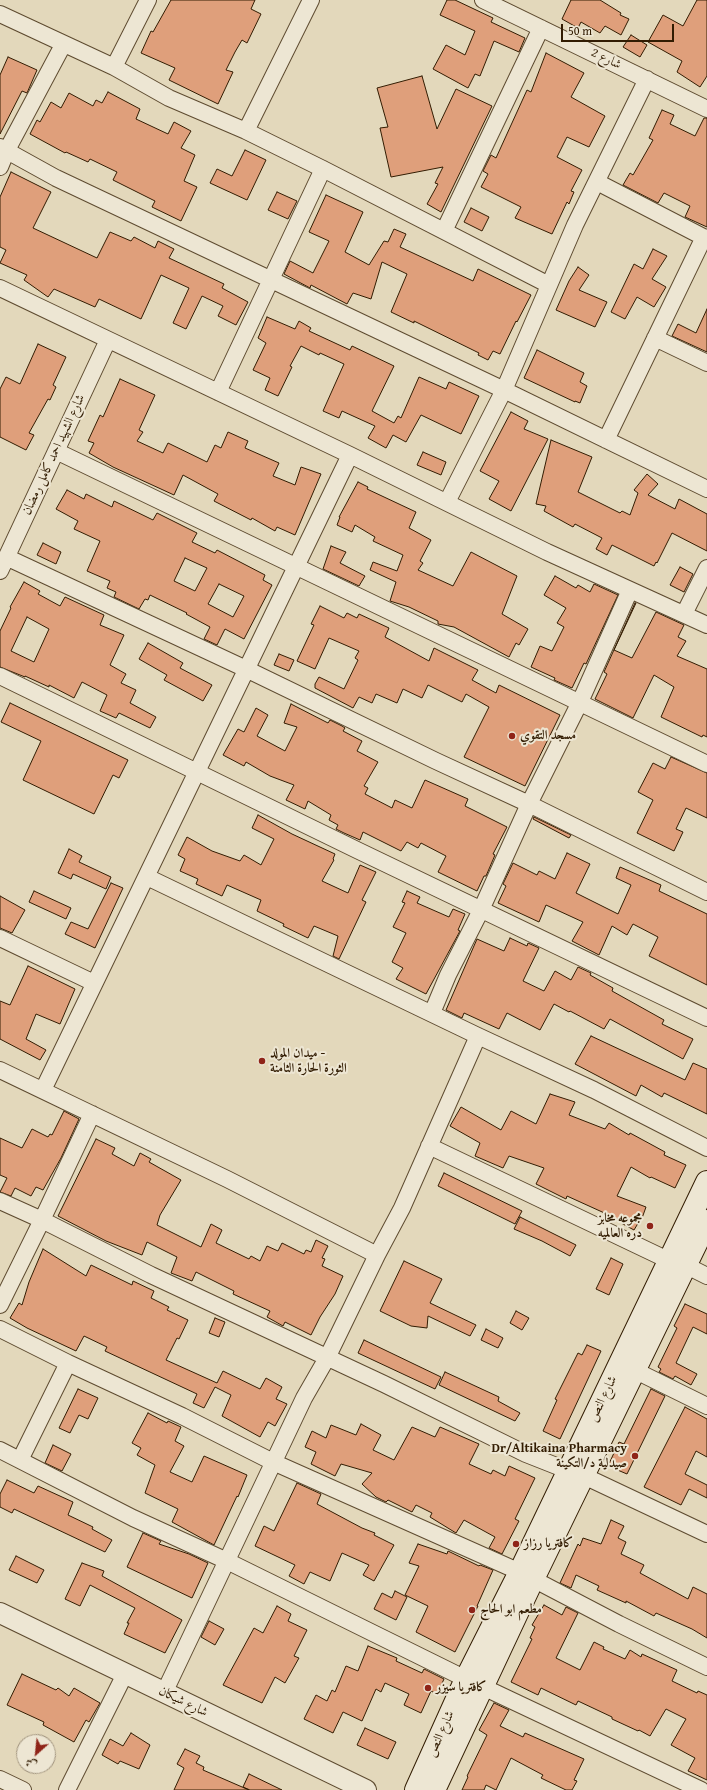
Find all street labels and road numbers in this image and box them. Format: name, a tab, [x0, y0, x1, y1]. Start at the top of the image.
street label: شارع 2	[588, 45, 624, 73]
street label: شارع الشهيد احمد كامل رمضان	[19, 392, 89, 518]
street label: شارع النص	[585, 1374, 621, 1424]
street label: شارع شيكان	[156, 1683, 210, 1721]
street label: شارع النص	[424, 1708, 458, 1760]

